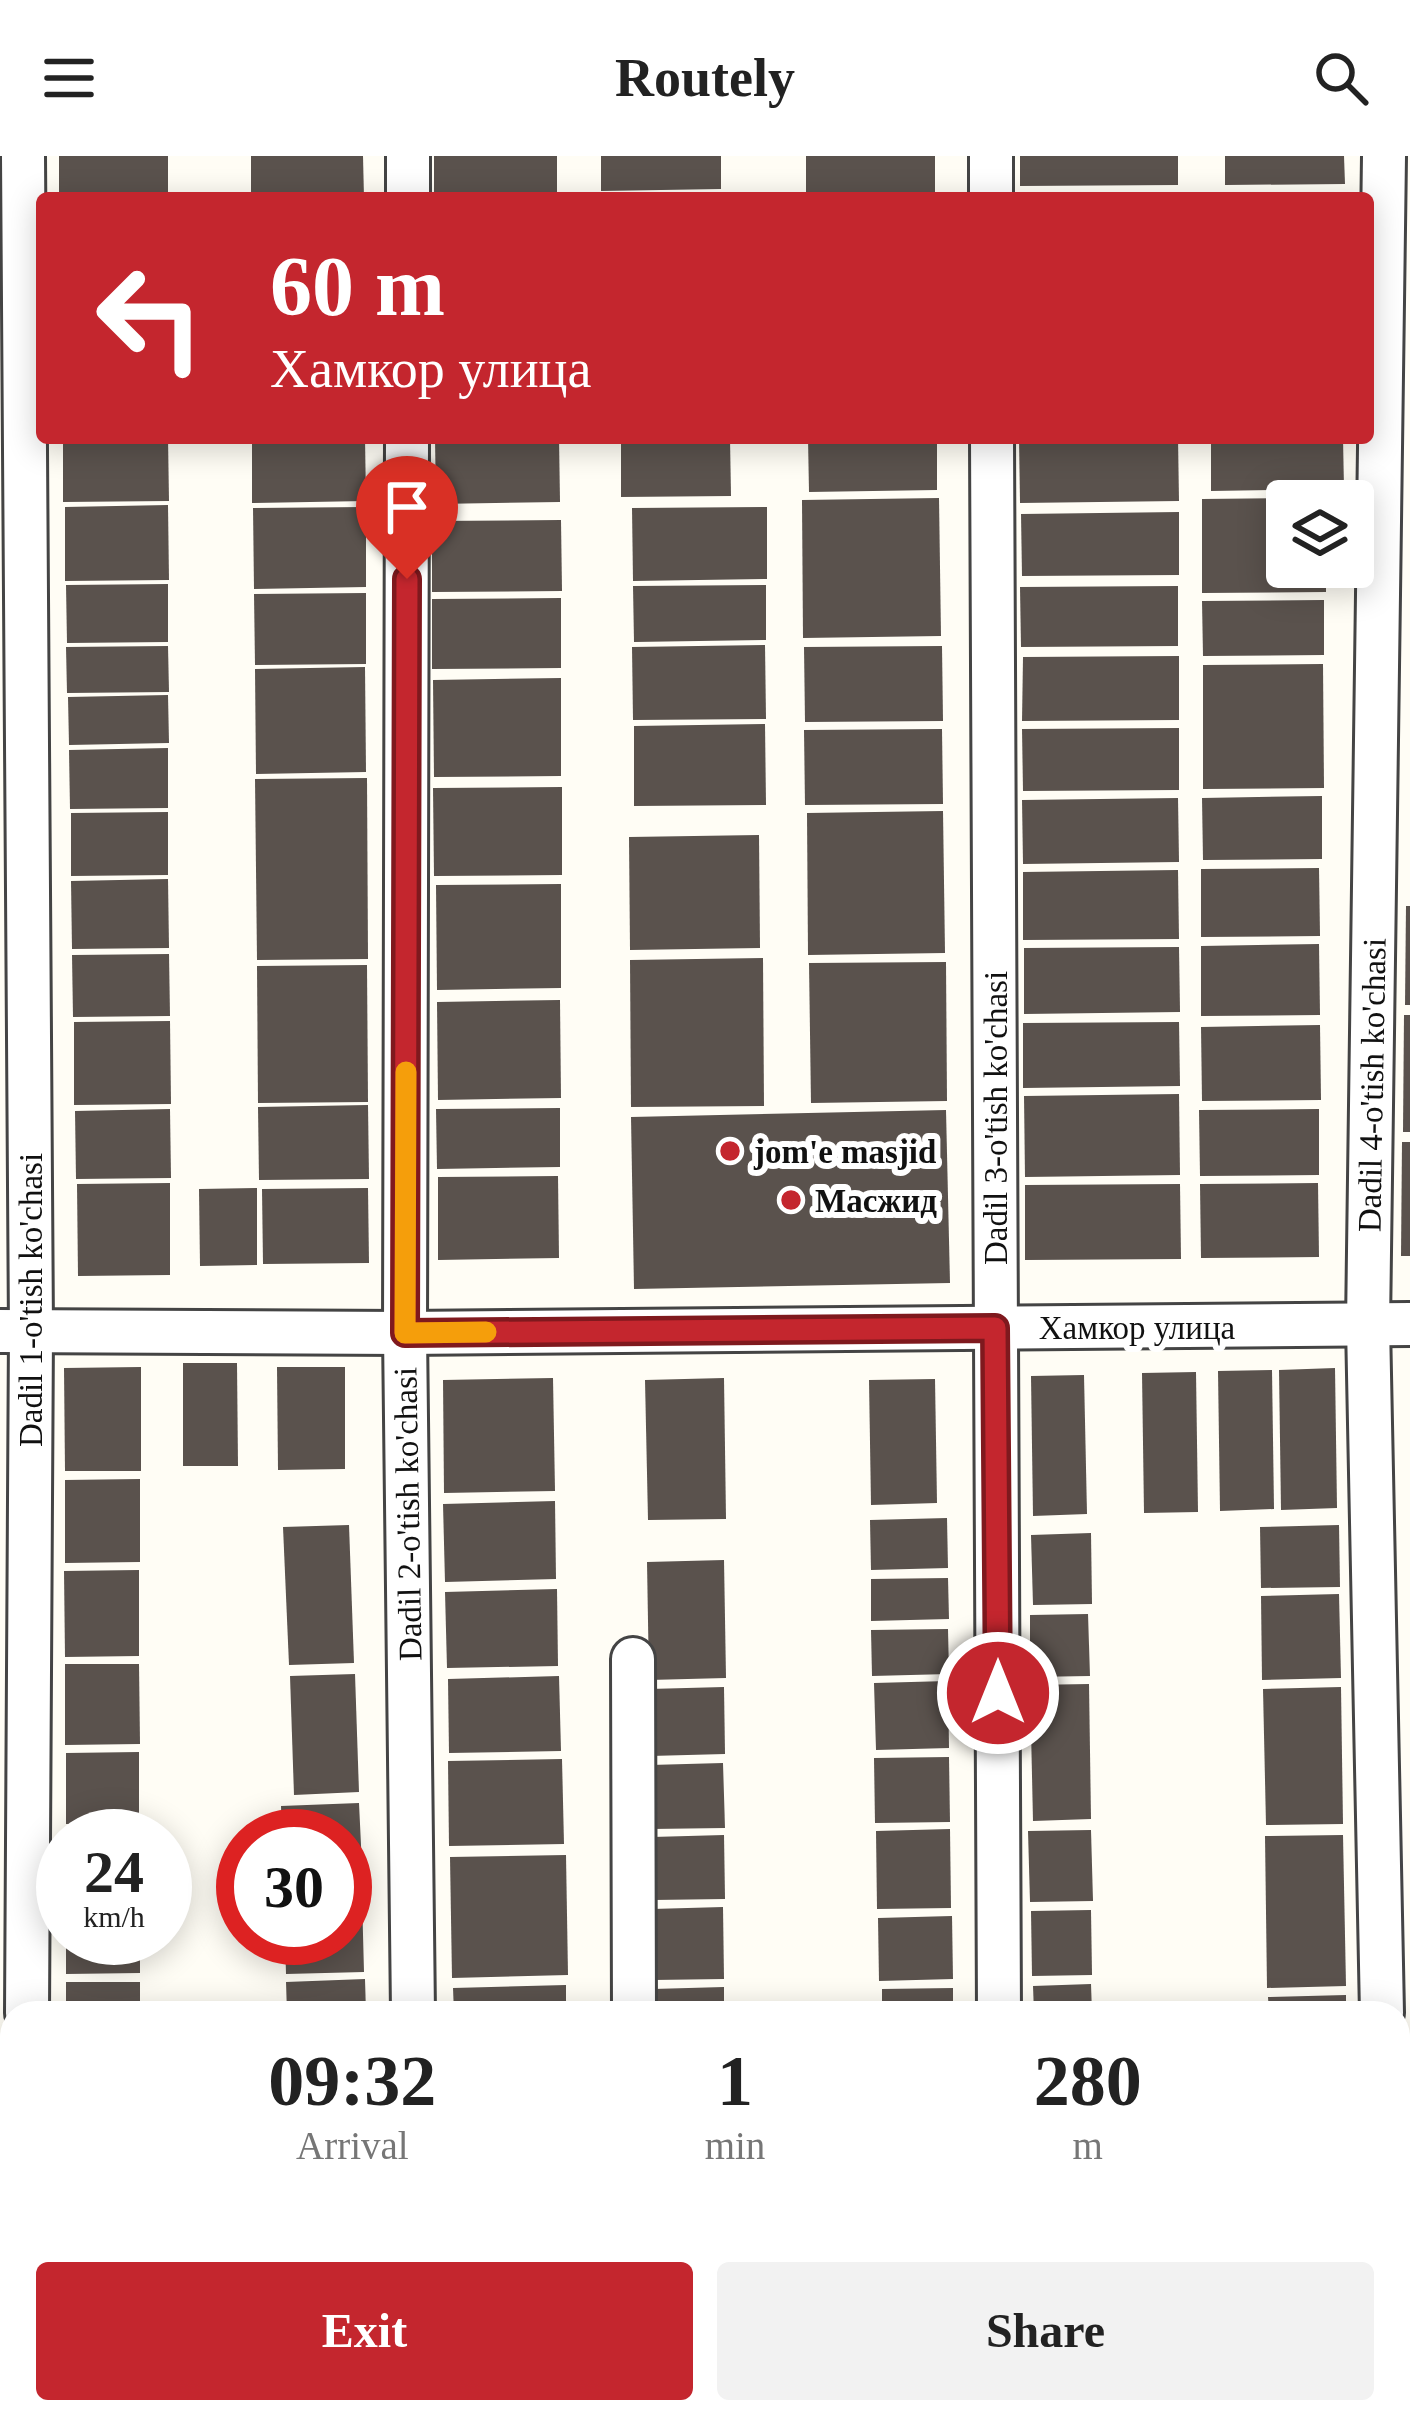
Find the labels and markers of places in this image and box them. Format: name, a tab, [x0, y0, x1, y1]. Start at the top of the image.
pin	[356, 456, 458, 579]
place label: jom'e masjid	[753, 1134, 936, 1170]
marker: jom'e masjid	[717, 1138, 743, 1164]
place label: Масжид	[815, 1183, 937, 1219]
marker: Масжид	[778, 1187, 804, 1213]

